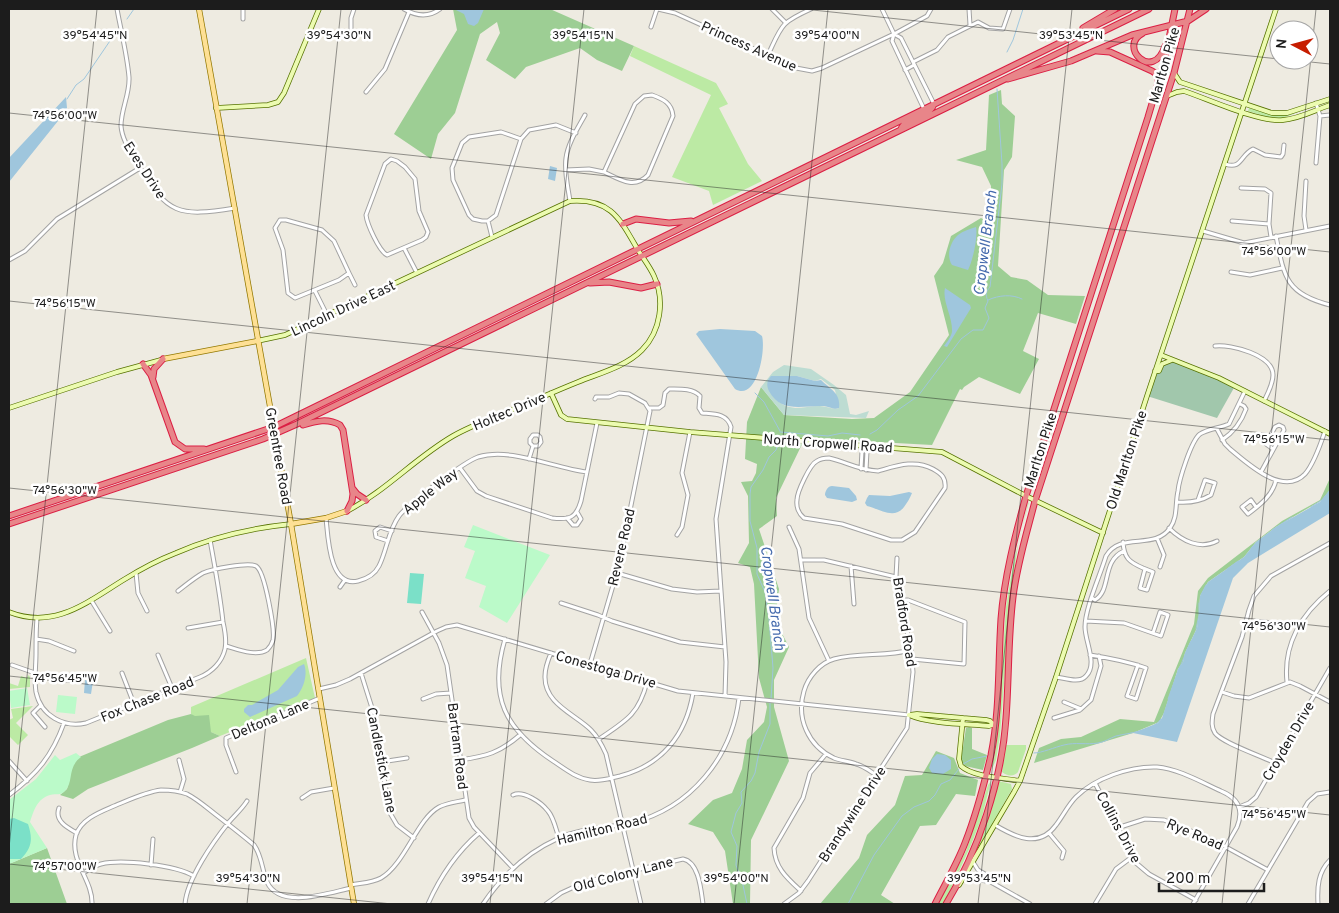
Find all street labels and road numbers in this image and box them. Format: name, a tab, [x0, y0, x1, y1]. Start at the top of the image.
street label: Princess Avenue	[698, 19, 799, 76]
street label: Marlton Pike	[1146, 25, 1184, 105]
street label: Eves Drive	[119, 139, 169, 203]
street label: Lincoln Drive East	[289, 278, 398, 341]
street label: Holtec Drive	[471, 389, 549, 435]
street label: Greentree Road	[261, 406, 294, 506]
street label: Old Marlton Pike	[1103, 409, 1151, 512]
street label: Marlton Pike	[1021, 411, 1062, 490]
street label: North Cropwell Road	[763, 431, 893, 457]
street label: Apple Way	[400, 465, 462, 519]
street label: Revere Road	[605, 507, 640, 588]
street label: Bradford Road	[888, 576, 919, 668]
street label: Conestoga Drive	[553, 648, 658, 693]
street label: Fox Chase Road	[99, 674, 197, 727]
street label: Deltona Lane	[229, 696, 312, 744]
street label: Croyden Drive	[1260, 699, 1319, 785]
street label: Bartram Road	[443, 702, 470, 791]
street label: Candlestick Lane	[362, 706, 399, 815]
street label: Brandywine Drive	[816, 764, 891, 866]
street label: Collins Drive	[1092, 789, 1144, 866]
street label: Hamilton Road	[555, 811, 649, 850]
street label: Rye Road	[1164, 816, 1225, 855]
street label: Old Colony Lane	[571, 854, 675, 897]

